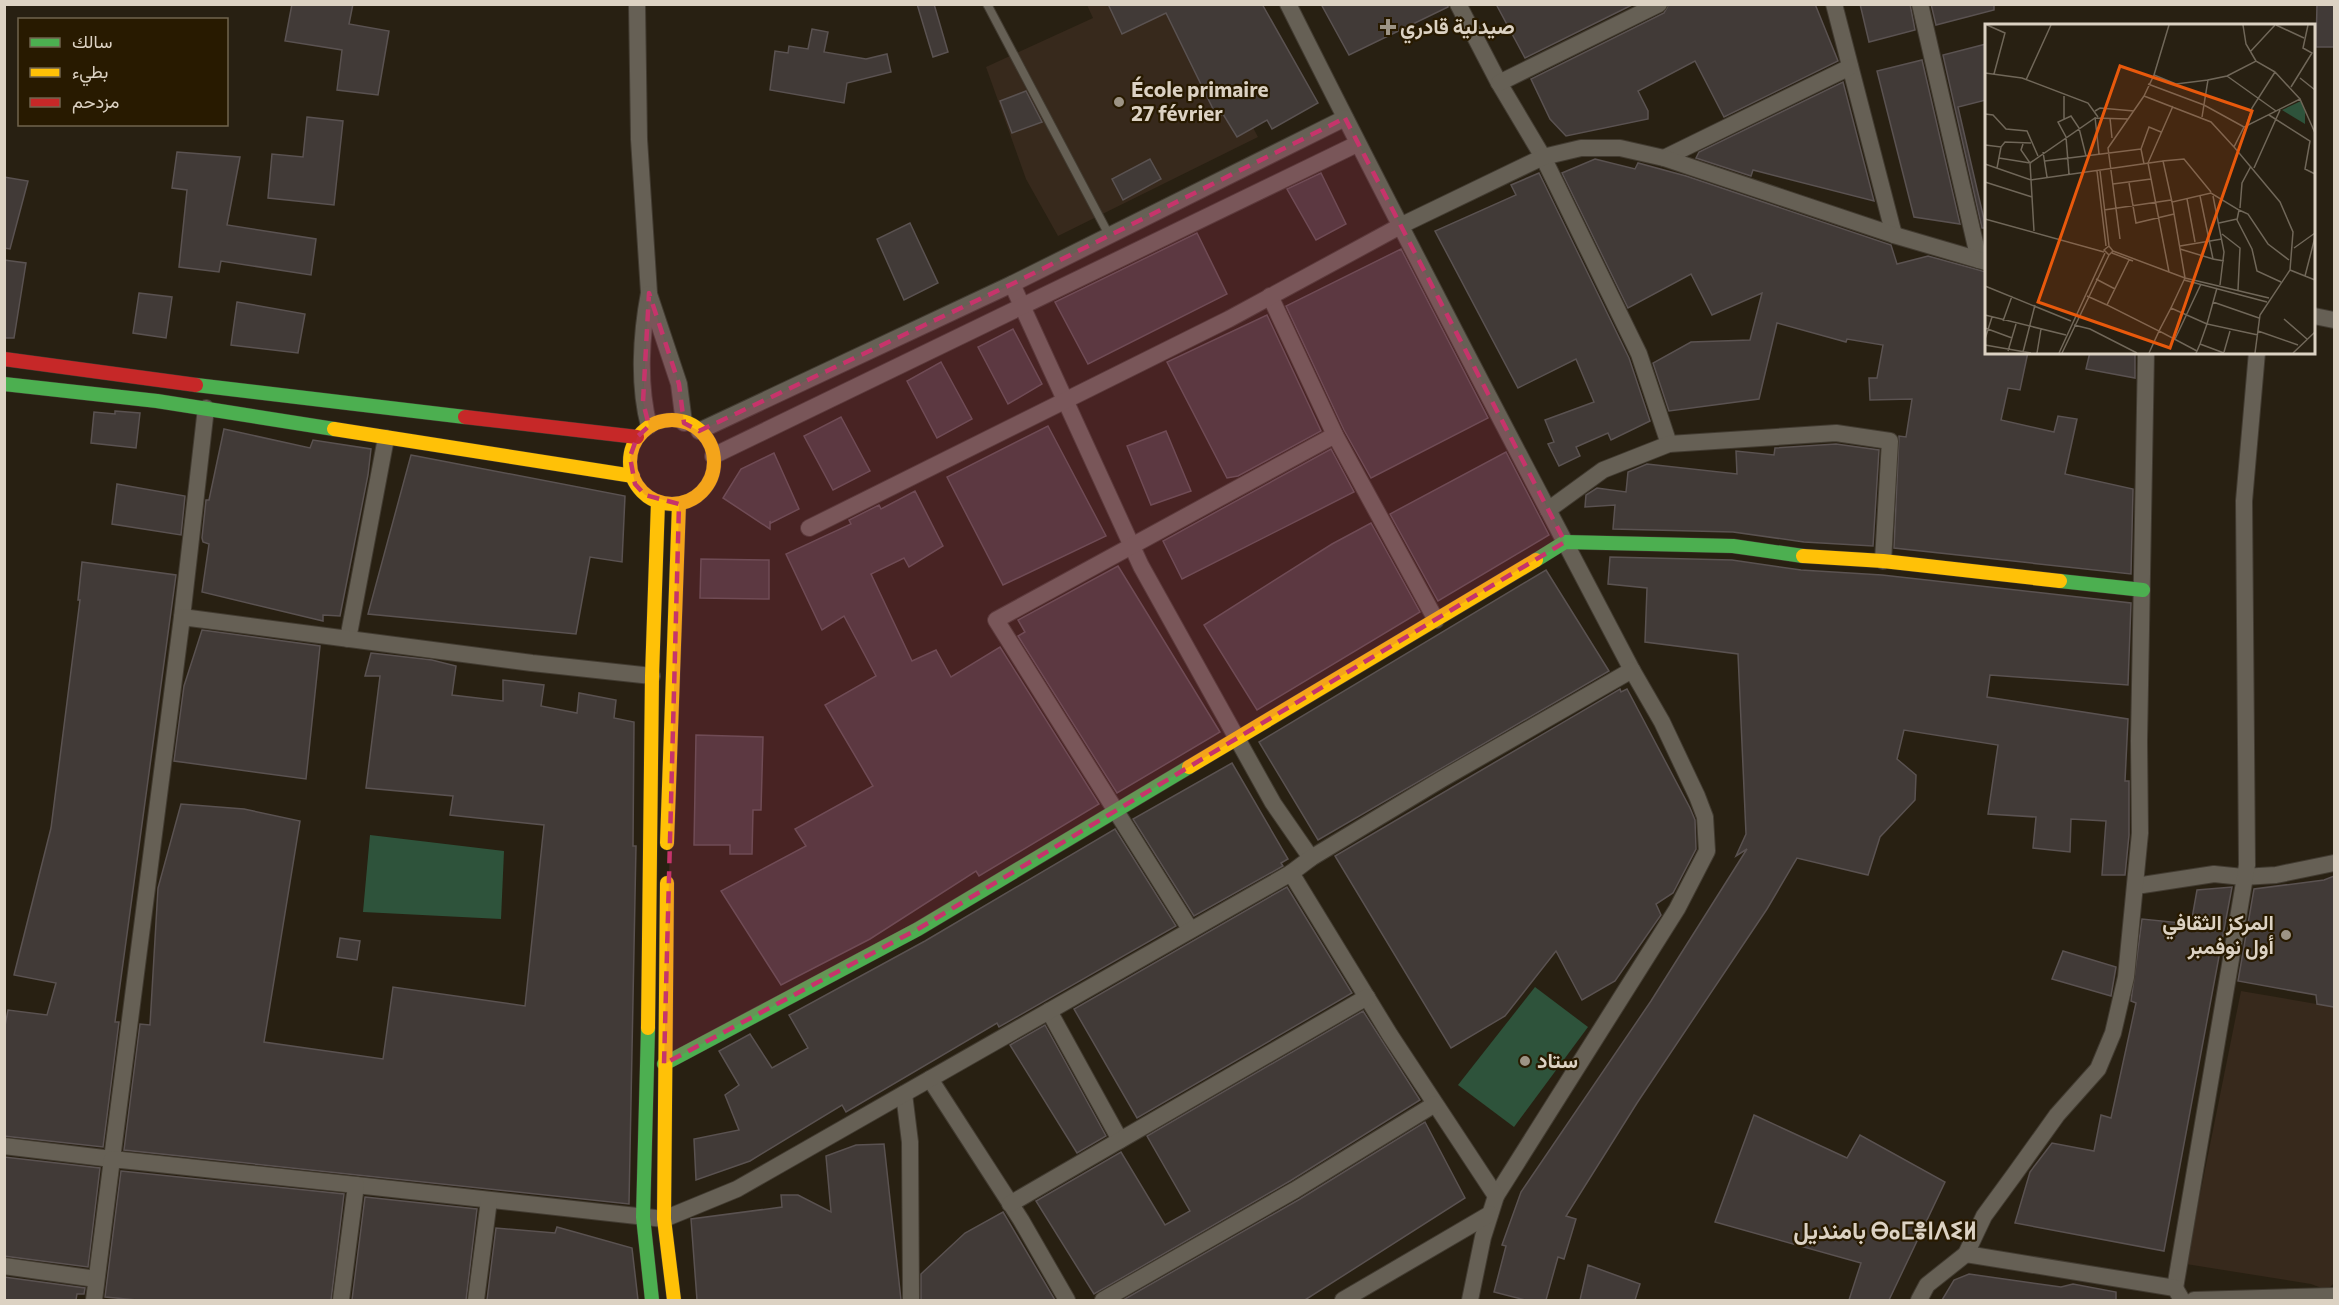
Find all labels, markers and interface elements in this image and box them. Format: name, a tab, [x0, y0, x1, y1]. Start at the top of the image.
place label: صيدلية قادري	[1400, 13, 1515, 44]
legend	[18, 18, 228, 126]
marker: صيدلية قادري	[1381, 20, 1395, 34]
inset map	[1985, 24, 2315, 354]
text: سالك	[72, 30, 112, 52]
text: بطيء	[72, 60, 108, 87]
place label: École primaire 27 février	[1131, 76, 1269, 125]
text: مزدحم	[72, 90, 119, 114]
marker: École primaire 27 février	[1112, 95, 1126, 109]
place label: المركز الثقافي أول نوفمبر	[2162, 909, 2274, 960]
marker: المركز الثقافي أول نوفمبر	[2279, 928, 2293, 942]
place label: ستاد	[1537, 1047, 1578, 1072]
marker: ستاد	[1518, 1054, 1532, 1068]
district label: بامنديل ⴱⴰⵎⴻⵏⴷⵉⵍ	[1793, 1215, 1977, 1245]

